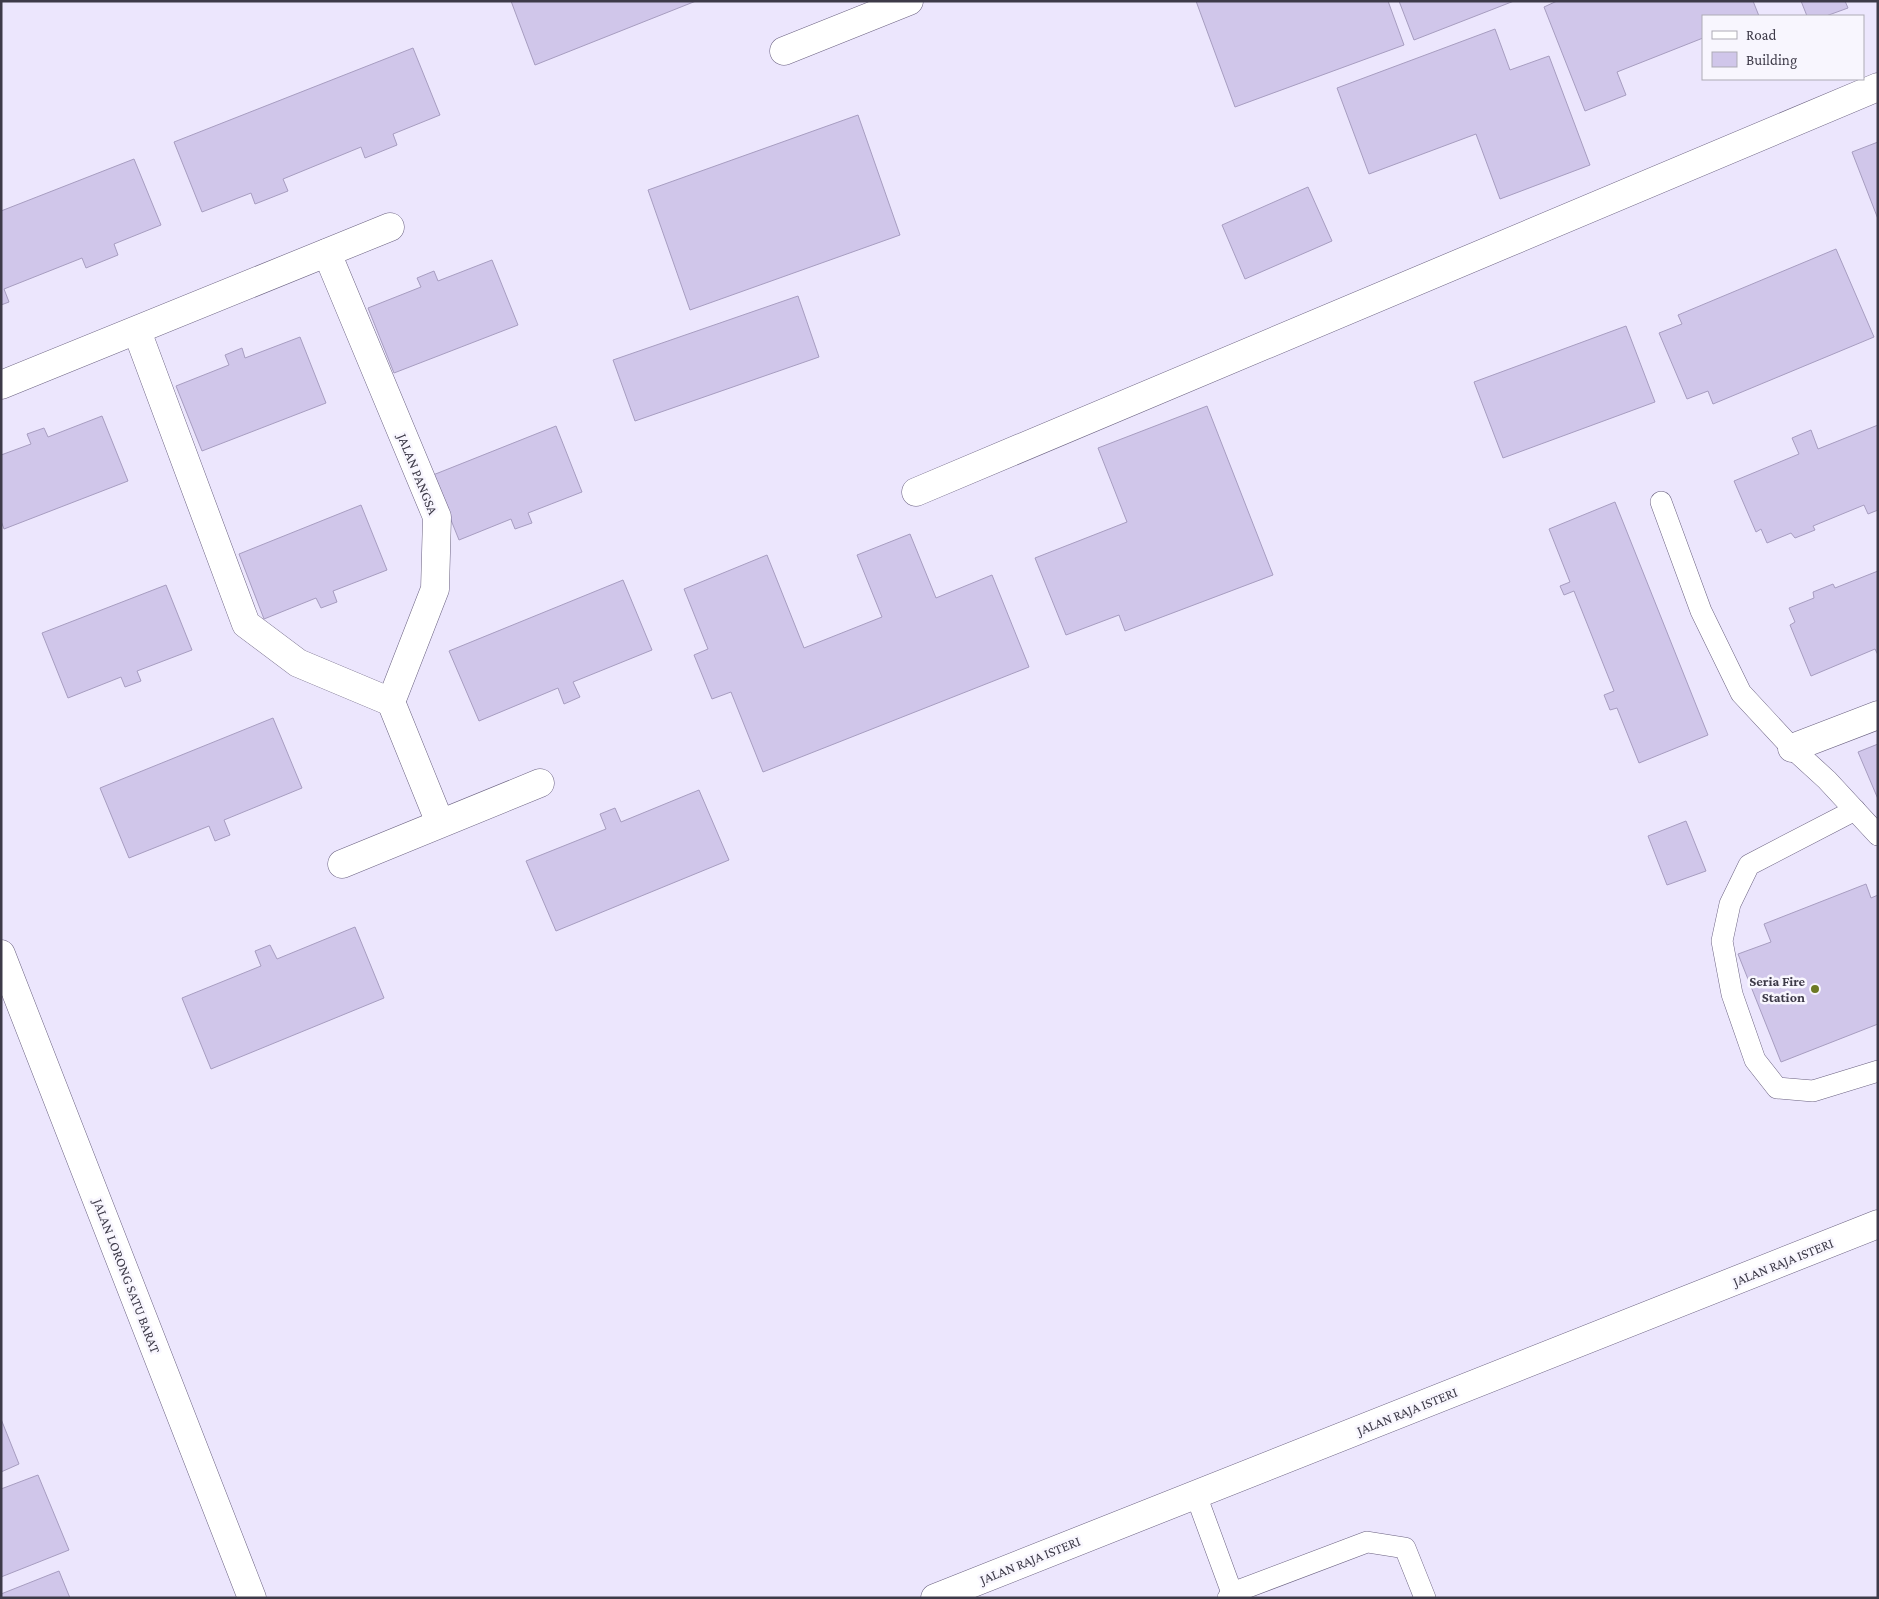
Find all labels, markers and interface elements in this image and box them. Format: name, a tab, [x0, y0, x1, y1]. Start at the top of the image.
legend	[1702, 15, 1864, 80]
text: Road	[1746, 27, 1777, 43]
text: Building	[1746, 52, 1797, 69]
street label: JALAN PANGSA	[394, 429, 442, 517]
place label: Seria Fire Station	[1749, 973, 1805, 1005]
marker: Seria Fire Station	[1809, 983, 1821, 995]
street label: JALAN LORONG SATU BARAT	[89, 1195, 164, 1356]
street label: JALAN RAJA ISTERI	[1729, 1235, 1836, 1290]
street label: JALAN RAJA ISTERI	[1353, 1384, 1460, 1439]
street label: JALAN RAJA ISTERI	[976, 1533, 1083, 1588]

